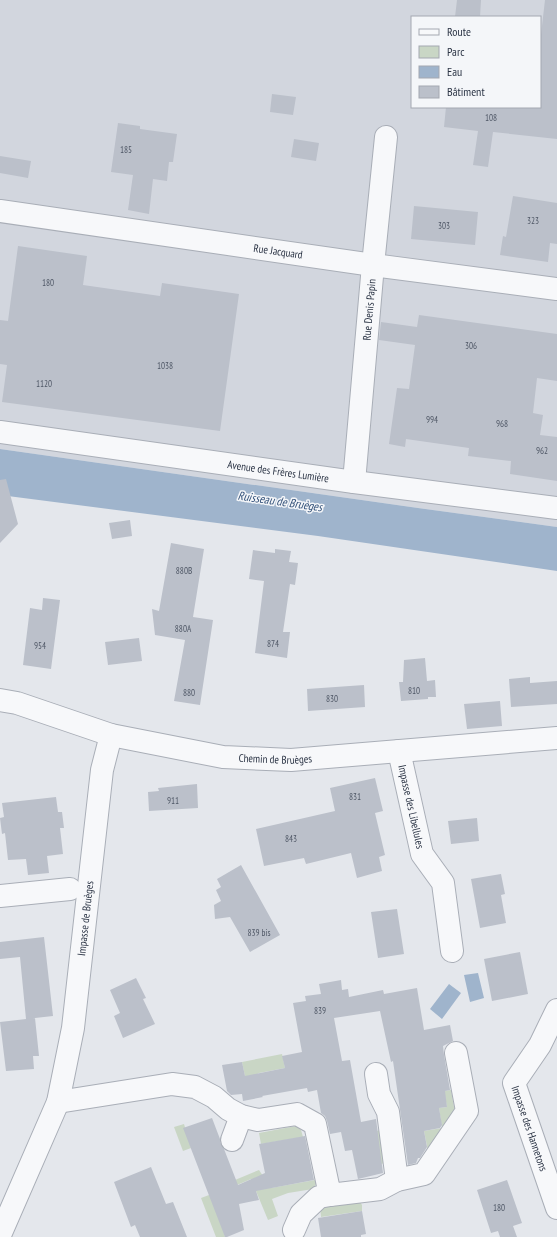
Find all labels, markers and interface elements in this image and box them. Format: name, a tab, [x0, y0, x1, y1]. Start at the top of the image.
legend	[411, 16, 541, 108]
text: Route	[447, 24, 471, 39]
text: Parc	[447, 44, 465, 59]
text: Eau	[447, 64, 462, 79]
text: Bâtiment	[447, 84, 485, 99]
house number: 108	[485, 112, 497, 123]
house number: 185	[120, 144, 132, 155]
house number: 323	[527, 215, 539, 226]
house number: 303	[438, 220, 450, 231]
street label: Rue Jacquard	[253, 241, 304, 262]
house number: 180	[42, 277, 54, 288]
street label: Rue Denis Papin	[359, 278, 379, 341]
house number: 306	[465, 340, 477, 351]
house number: 1038	[157, 360, 173, 371]
house number: 1120	[36, 378, 52, 389]
house number: 994	[426, 414, 438, 425]
house number: 968	[496, 418, 508, 429]
house number: 962	[536, 445, 548, 456]
street label: Avenue des Frères Lumière	[227, 457, 330, 485]
water label: Ruisseau de Bruèges	[237, 488, 325, 515]
house number: 880B	[176, 565, 192, 576]
house number: 880A	[175, 623, 192, 634]
house number: 874	[267, 638, 279, 649]
house number: 954	[34, 640, 46, 651]
house number: 810	[408, 685, 420, 696]
house number: 880	[183, 687, 195, 698]
house number: 830	[326, 693, 338, 704]
street label: Chemin de Bruèges	[238, 751, 313, 767]
street label: Impasse des Libellules	[395, 763, 428, 850]
house number: 831	[349, 791, 361, 802]
house number: 911	[167, 795, 179, 806]
house number: 843	[285, 833, 297, 844]
street label: Impasse de Bruèges	[74, 880, 97, 957]
house number: 839 bis	[248, 927, 270, 938]
house number: 839	[314, 1005, 326, 1016]
street label: Impasse des Hannetons	[508, 1084, 551, 1173]
house number: 180	[493, 1202, 505, 1213]

